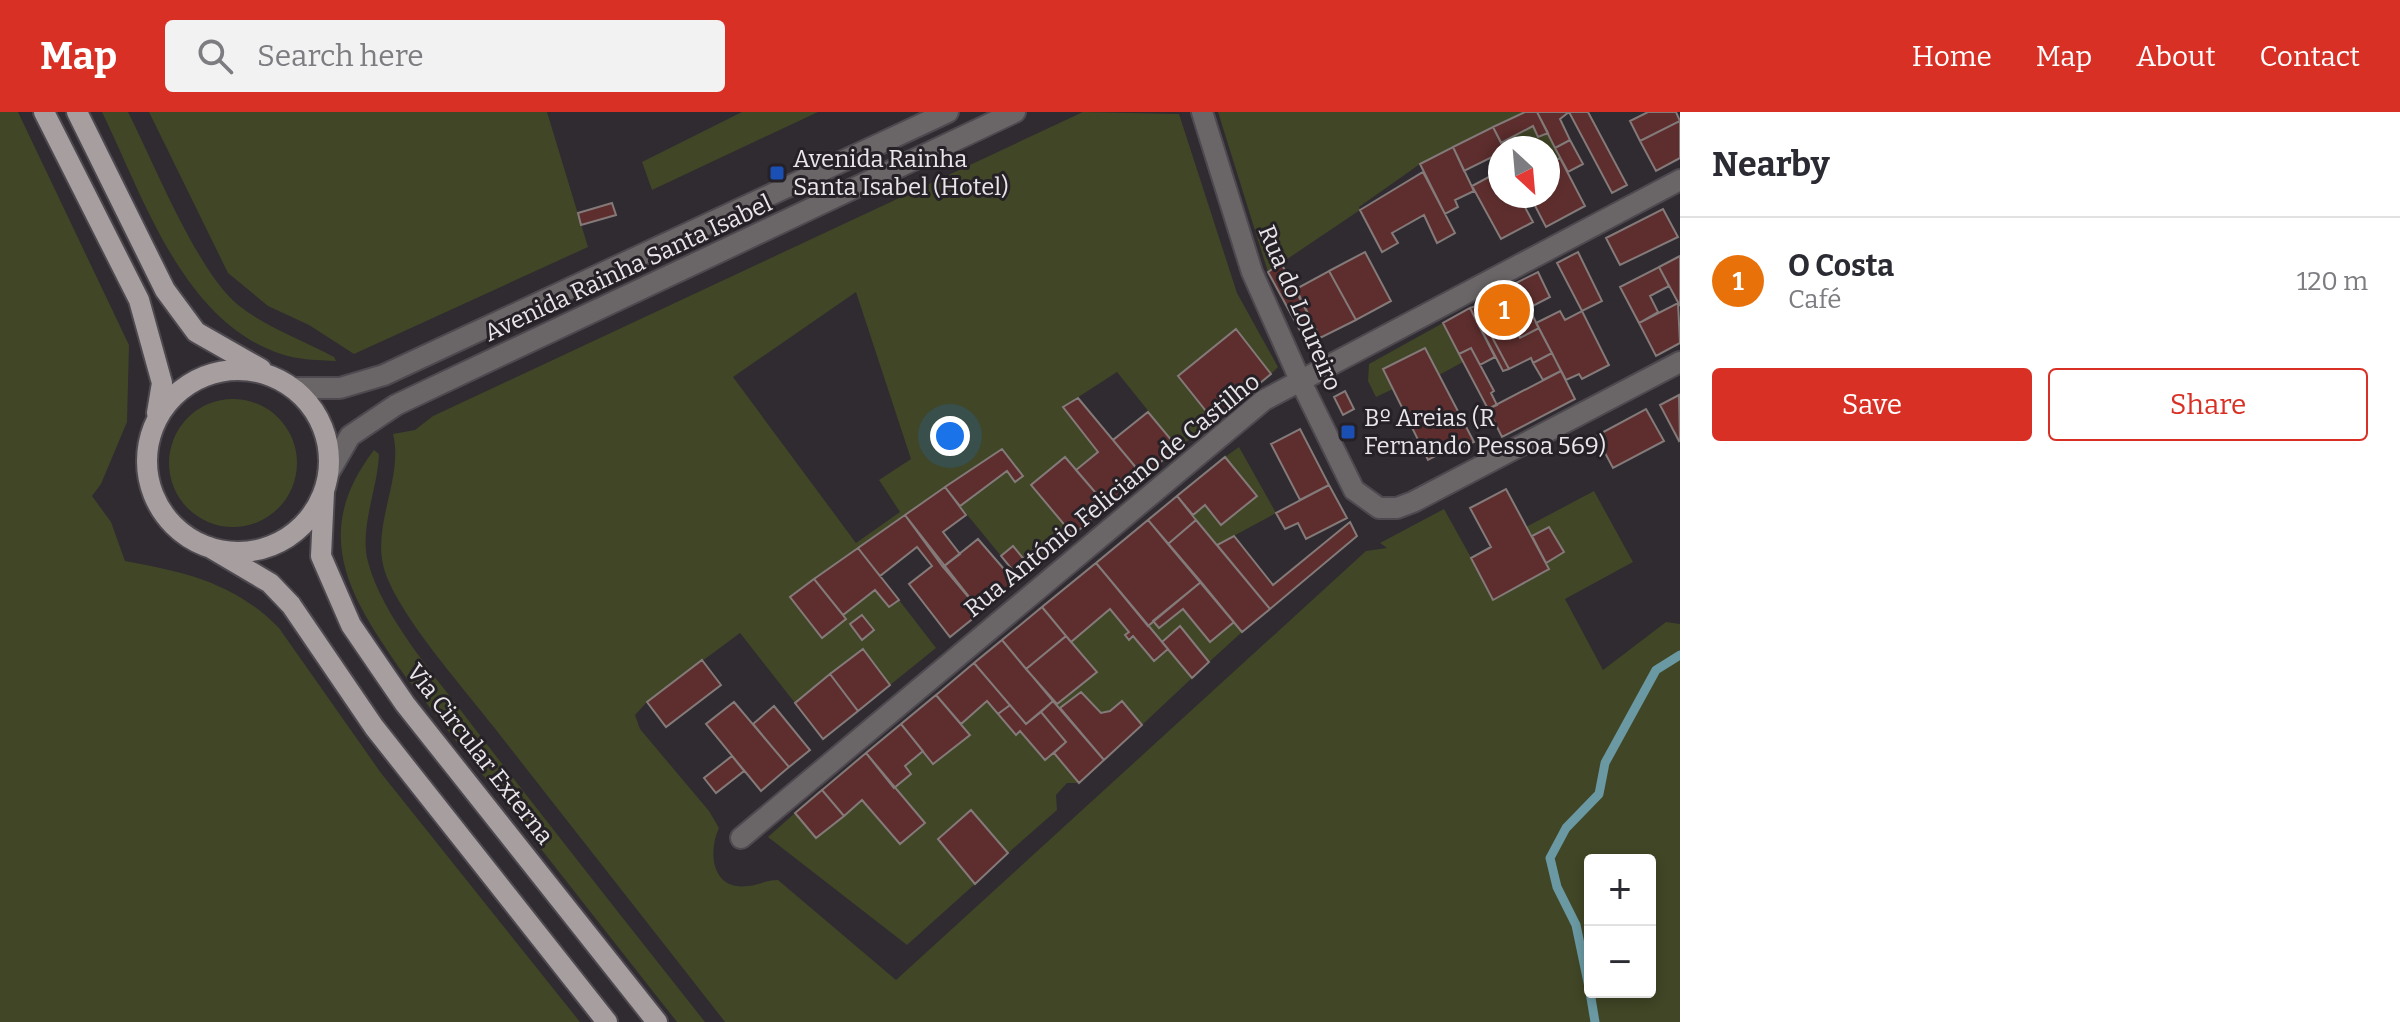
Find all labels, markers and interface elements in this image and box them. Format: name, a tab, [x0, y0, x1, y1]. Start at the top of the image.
search box	[165, 20, 725, 92]
text: Map	[40, 33, 117, 79]
icon: search	[193, 34, 237, 78]
text: Search here	[257, 38, 424, 74]
text: Home	[1912, 40, 1992, 73]
text: Map	[2036, 40, 2092, 73]
text: About	[2136, 40, 2216, 73]
text: Contact	[2260, 40, 2360, 73]
north arrow	[1488, 136, 1560, 208]
text: Nearby	[1712, 144, 1830, 185]
place label: Avenida Rainha Santa Isabel (Hotel)	[793, 145, 1009, 201]
marker: Avenida Rainha Santa Isabel (Hotel)	[768, 164, 786, 182]
street label: Avenida Rainha Santa Isabel	[480, 189, 776, 347]
street label: Rua do Loureiro	[1253, 221, 1347, 395]
text: O Costa	[1788, 248, 1894, 284]
text: 1	[1732, 266, 1744, 297]
text: 120 m	[2297, 266, 2368, 297]
pin: 1	[1478, 280, 1530, 340]
text: Café	[1788, 284, 1842, 315]
street label: Rua António Feliciano de Castilho	[959, 367, 1265, 623]
button: Save	[1712, 368, 2032, 441]
button: Share	[2048, 368, 2368, 441]
place label: Bº Areias (R Fernando Pessoa 569)	[1364, 404, 1606, 460]
your location	[930, 416, 970, 456]
marker: Bº Areias (R Fernando Pessoa 569)	[1339, 423, 1357, 441]
street label: Via Circular Externa	[401, 658, 559, 850]
map controls	[1584, 854, 1656, 998]
button: +	[1584, 854, 1656, 926]
button: −	[1584, 926, 1656, 998]

